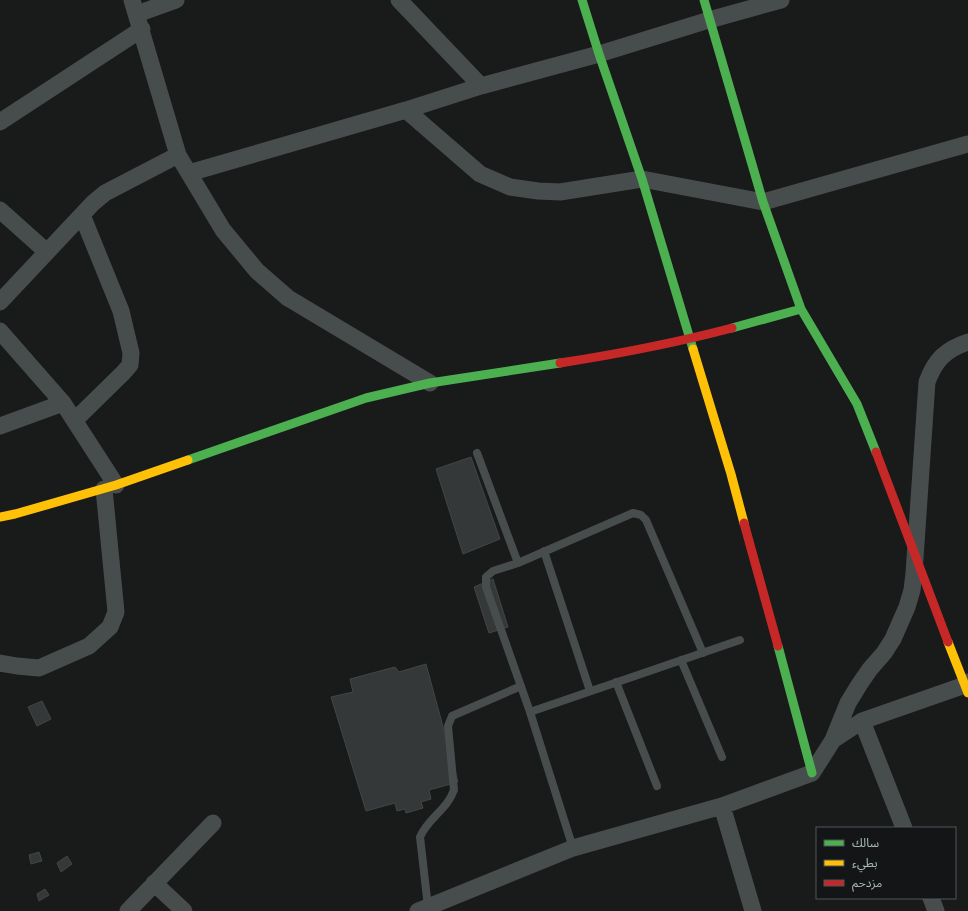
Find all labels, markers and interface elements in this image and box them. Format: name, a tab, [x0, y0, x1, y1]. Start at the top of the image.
legend	[816, 827, 956, 899]
text: سالك	[852, 836, 879, 850]
text: بطيء	[852, 856, 878, 873]
text: مزدحم	[852, 876, 882, 892]

